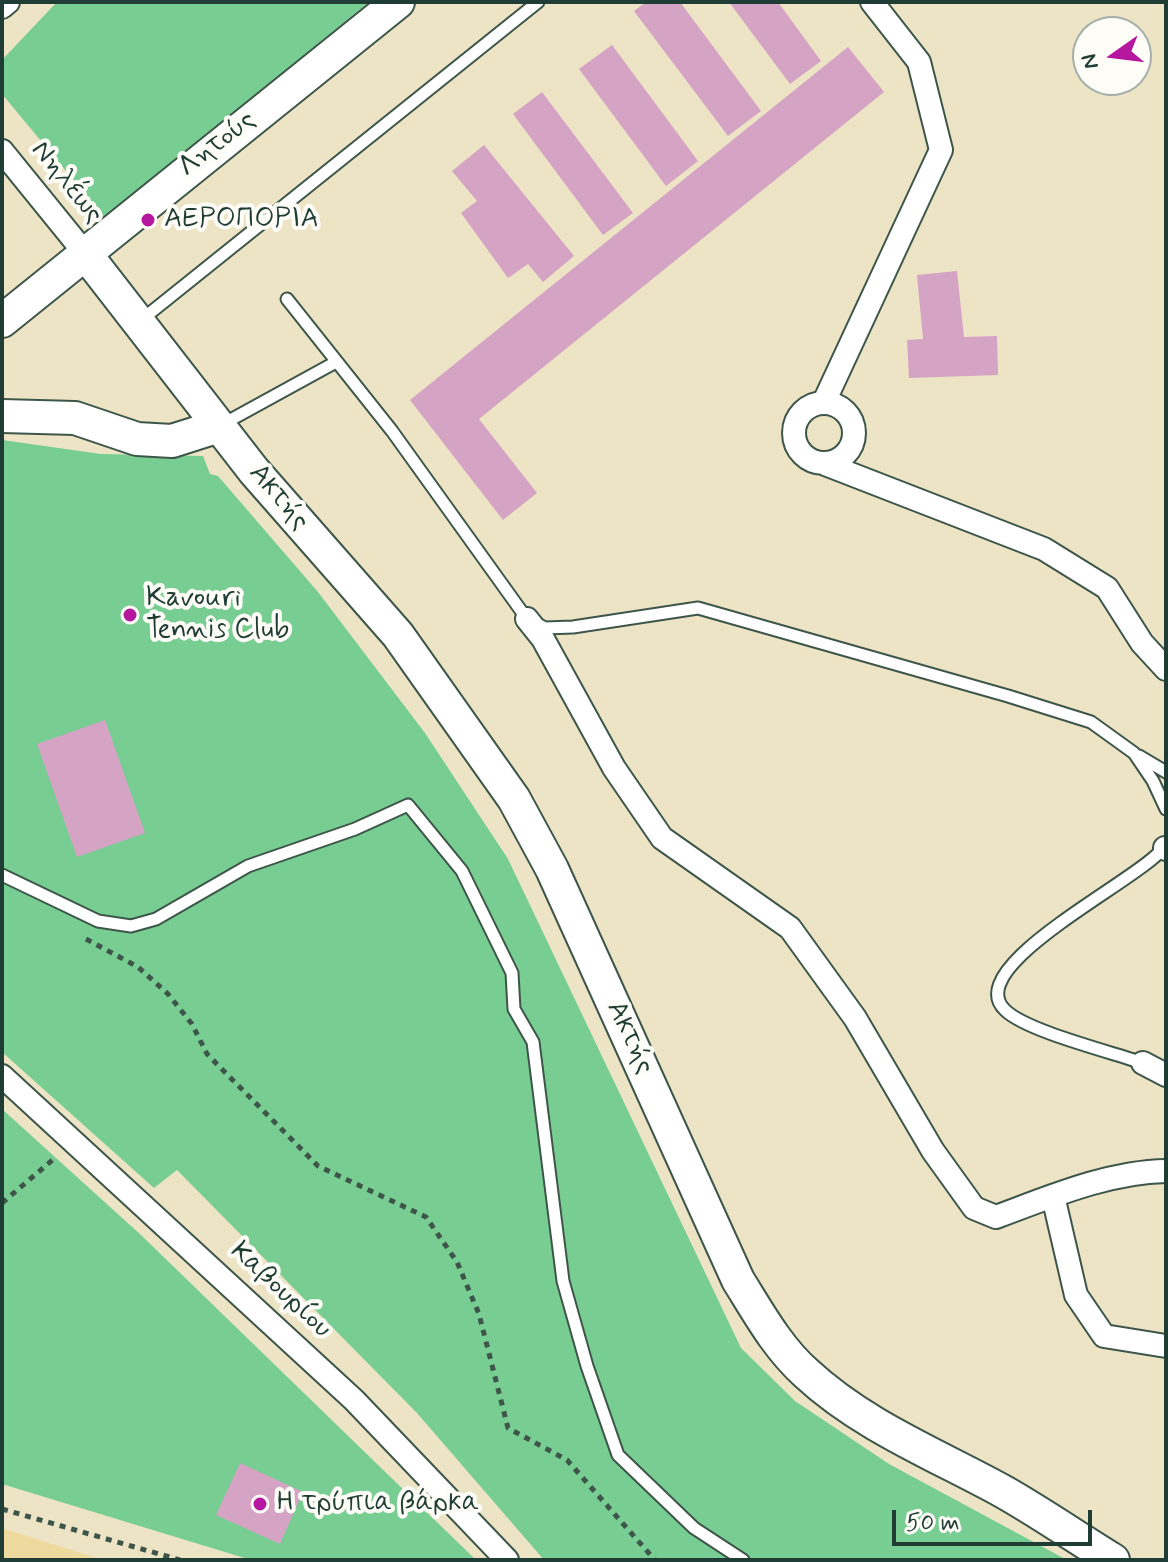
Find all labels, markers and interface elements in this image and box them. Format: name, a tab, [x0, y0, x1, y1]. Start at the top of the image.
north arrow	[1072, 16, 1152, 96]
text: N	[1075, 51, 1106, 72]
street label: Λητούς	[173, 104, 263, 186]
street label: Νηλέως	[23, 135, 109, 231]
place label: ΑΕΡΟΠΟΡΙΑ	[164, 203, 319, 237]
marker: ΑΕΡΟΠΟΡΙΑ	[139, 211, 157, 229]
street label: Ακτής	[240, 458, 316, 538]
place label: Kavouri Tennis Club	[146, 582, 289, 648]
marker: Kavouri Tennis Club	[121, 606, 139, 624]
street label: Ακτής	[598, 996, 660, 1080]
street label: Καβουρίου	[222, 1236, 338, 1346]
place label: Η τρύπια βάρκα	[276, 1487, 479, 1521]
scale bar	[896, 1494, 1096, 1544]
marker: Η τρύπια βάρκα	[251, 1495, 269, 1513]
text: 50 m	[906, 1508, 960, 1539]

